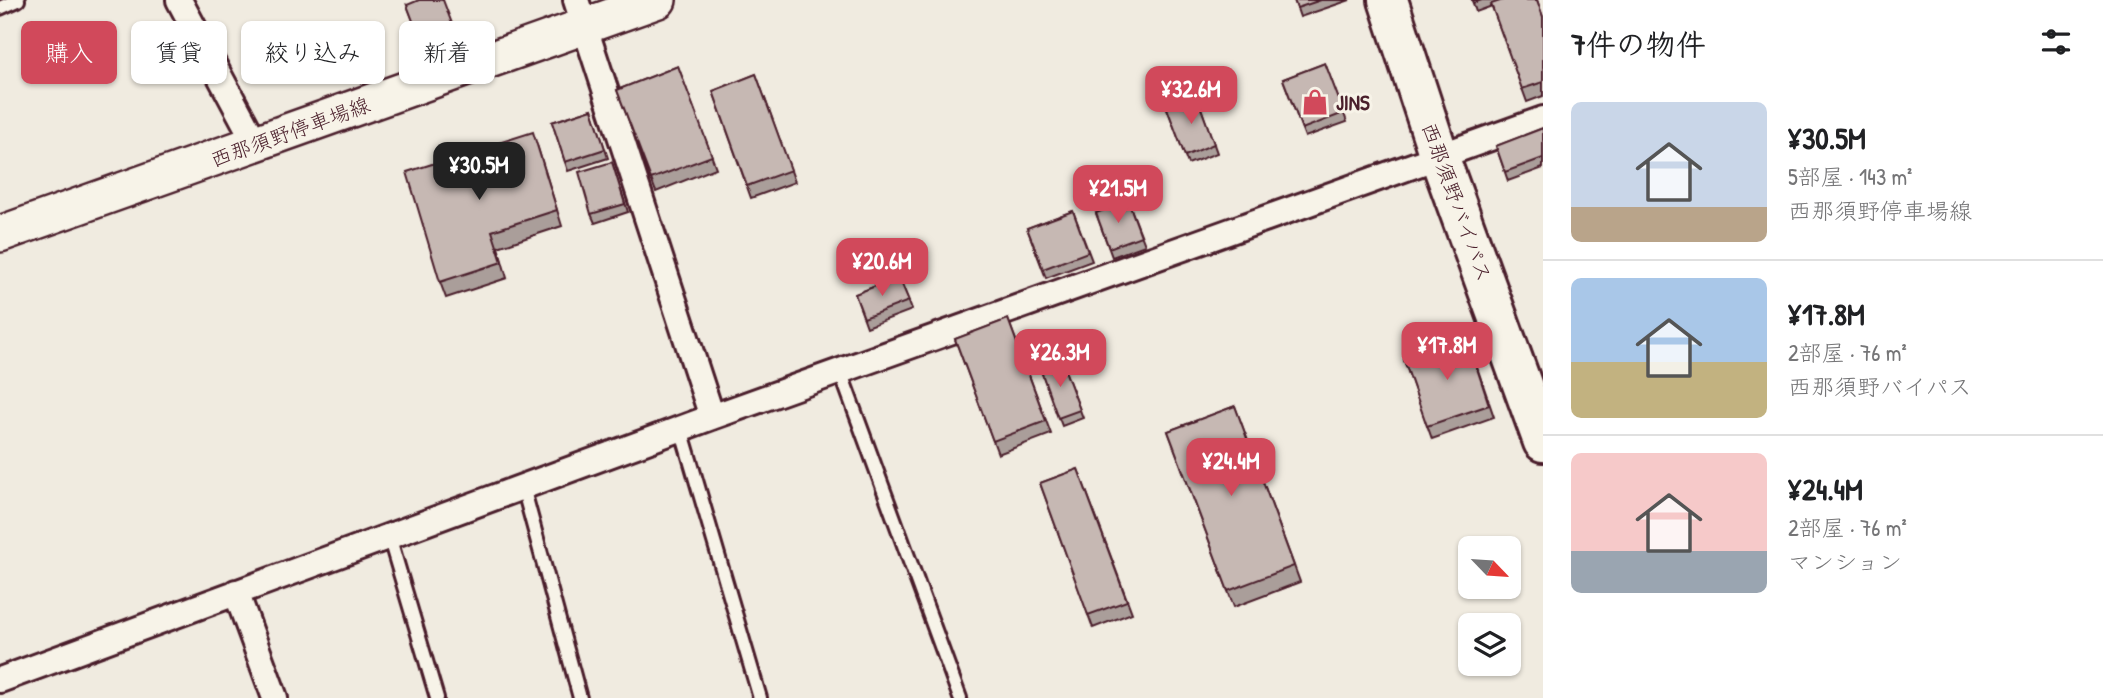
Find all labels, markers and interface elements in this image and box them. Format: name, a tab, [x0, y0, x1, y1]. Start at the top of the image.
chip: 購入	[21, 21, 117, 84]
chip: 賃貸	[131, 21, 227, 84]
chip: 絞り込み	[241, 21, 385, 84]
chip: 新着	[399, 21, 495, 84]
icon: filters	[2037, 23, 2075, 61]
text: 7件の物件	[1571, 24, 1706, 64]
pin: ¥32.6M	[1134, 66, 1248, 126]
text: ¥32.6M	[1161, 73, 1221, 104]
shop icon: JINS	[1300, 87, 1330, 117]
place label: JINS	[1336, 88, 1370, 117]
street label: 西那須野停車場線	[206, 90, 374, 174]
street label: 西那須野バイパス	[1415, 118, 1499, 286]
text: ¥30.5M	[1788, 118, 1866, 158]
icon: home	[1627, 130, 1711, 214]
pin: ¥30.5M	[422, 142, 536, 202]
text: ¥30.5M	[449, 149, 509, 180]
text: 5部屋 · 143 m²	[1788, 161, 1912, 192]
pin: ¥21.5M	[1061, 166, 1175, 225]
text: ¥21.5M	[1089, 172, 1147, 203]
text: 西那須野停車場線	[1788, 195, 1972, 226]
pin: ¥20.6M	[825, 238, 939, 298]
text: ¥20.6M	[852, 245, 912, 276]
text: ¥17.8M	[1788, 294, 1865, 334]
icon: home	[1627, 306, 1711, 390]
pin: ¥17.8M	[1390, 322, 1504, 382]
text: ¥17.8M	[1418, 329, 1476, 360]
pin: ¥26.3M	[1003, 330, 1117, 389]
text: ¥26.3M	[1030, 336, 1090, 367]
text: 2部屋 · 76 m²	[1788, 337, 1907, 368]
text: 西那須野バイパス	[1788, 371, 1972, 402]
pin: ¥24.4M	[1174, 438, 1288, 498]
text: ¥24.4M	[1202, 445, 1260, 476]
text: ¥24.4M	[1788, 469, 1863, 509]
icon: home	[1627, 481, 1711, 565]
text: 2部屋 · 76 m²	[1788, 512, 1907, 543]
north arrow	[1458, 536, 1521, 598]
map controls	[1458, 536, 1521, 676]
text: マンション	[1788, 546, 1902, 577]
button: layers	[1458, 613, 1521, 676]

